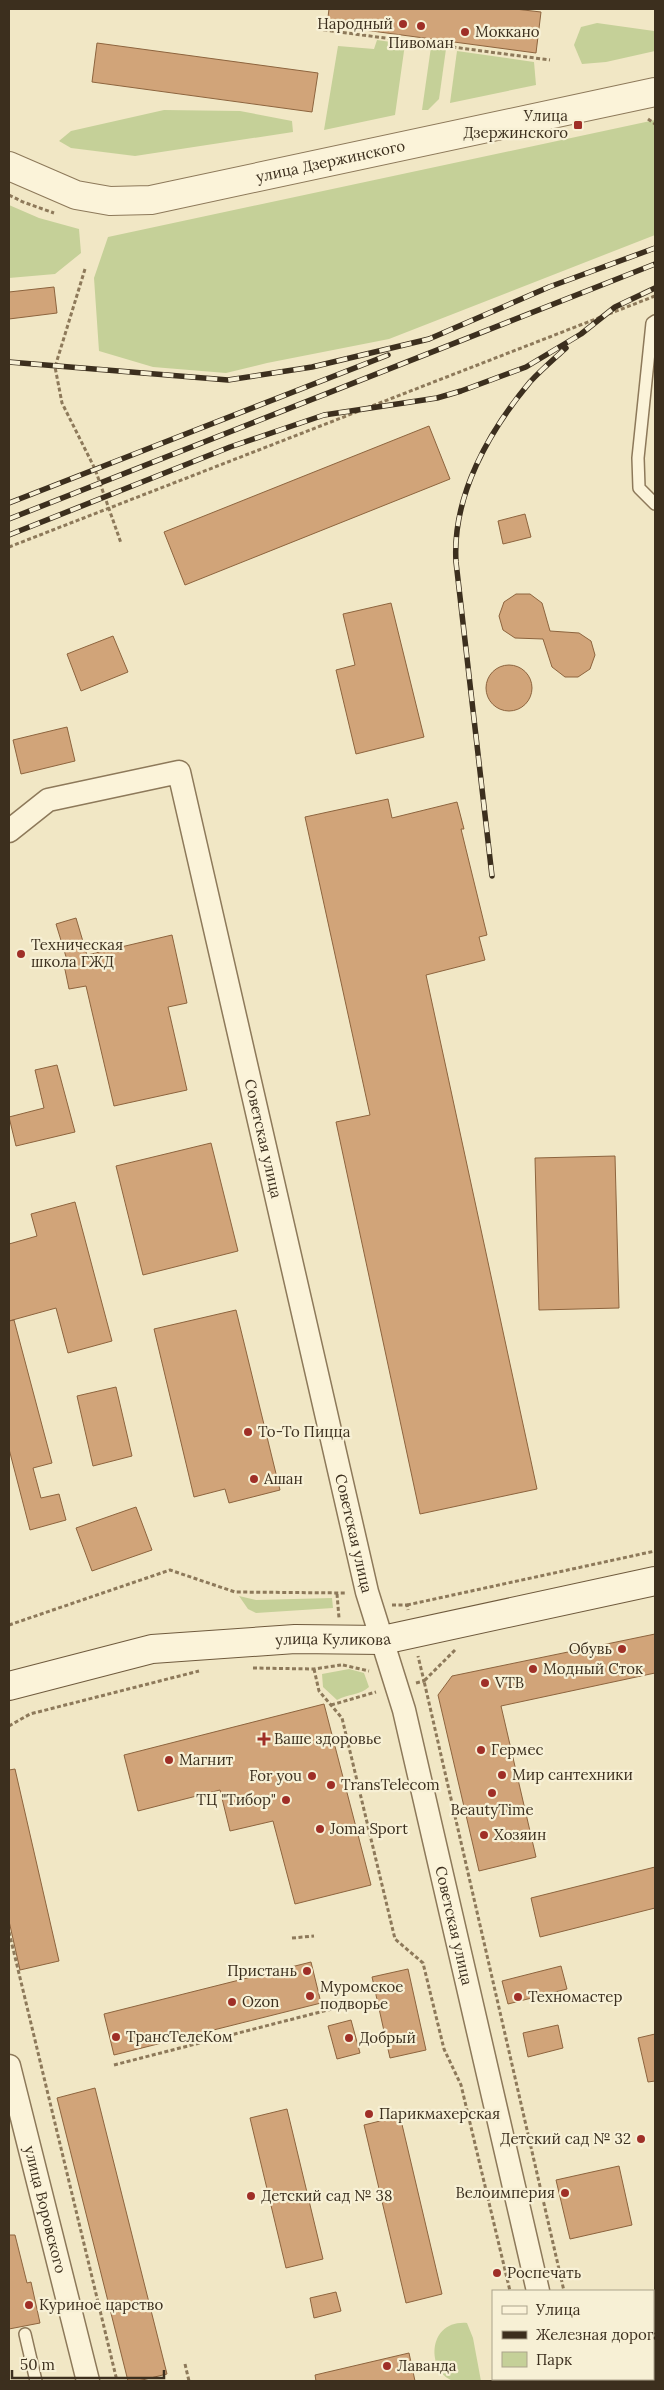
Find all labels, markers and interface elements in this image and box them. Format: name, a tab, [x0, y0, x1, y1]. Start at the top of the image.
place label: Народный	[317, 14, 393, 33]
marker: Народный	[397, 18, 409, 30]
marker: Пивоман	[415, 20, 427, 32]
place label: Моккано	[475, 22, 540, 41]
marker: Моккано	[459, 26, 471, 38]
place label: Пивоман	[388, 33, 454, 52]
place label: Улица Дзержинского	[463, 106, 568, 142]
marker: Улица Дзержинского	[572, 119, 584, 131]
street label: улица Дзержинского	[254, 136, 407, 186]
place label: Техническая школа ГЖД	[31, 935, 123, 971]
marker: Техническая школа ГЖД	[15, 948, 27, 960]
street label: Советская улица	[241, 1077, 286, 1200]
place label: То-То Пицца	[258, 1422, 351, 1441]
marker: То-То Пицца	[242, 1426, 254, 1438]
place label: Ашан	[263, 1469, 303, 1488]
street label: Советская улица	[331, 1472, 377, 1595]
marker: Ашан	[248, 1473, 260, 1485]
street label: улица Куликова	[275, 1629, 393, 1649]
place label: Обувь	[569, 1639, 612, 1658]
marker: Обувь	[616, 1643, 628, 1655]
place label: Модный Сток	[543, 1659, 643, 1678]
marker: Модный Сток	[527, 1663, 539, 1675]
place label: VTB	[494, 1673, 524, 1692]
marker: VTB	[479, 1677, 491, 1689]
place label: Ваше здоровье	[274, 1729, 381, 1748]
marker: Ваше здоровье	[258, 1733, 270, 1745]
place label: Гермес	[491, 1740, 543, 1759]
marker: Гермес	[475, 1744, 487, 1756]
place label: Магнит	[179, 1750, 234, 1769]
marker: Магнит	[163, 1754, 175, 1766]
place label: Мир сантехники	[512, 1765, 633, 1784]
place label: For you	[249, 1766, 302, 1785]
marker: Мир сантехники	[496, 1769, 508, 1781]
marker: For you	[306, 1770, 318, 1782]
place label: TransTelecom	[341, 1775, 440, 1794]
marker: TransTelecom	[325, 1779, 337, 1791]
marker: BeautyTime	[486, 1787, 498, 1799]
place label: ТЦ "Тибор"	[196, 1790, 276, 1809]
marker: ТЦ "Тибор"	[280, 1794, 292, 1806]
place label: BeautyTime	[450, 1800, 534, 1819]
place label: Joma Sport	[329, 1819, 408, 1838]
marker: Joma Sport	[314, 1823, 326, 1835]
place label: Хозяин	[494, 1825, 546, 1844]
marker: Хозяин	[478, 1829, 490, 1841]
street label: Советская улица	[431, 1864, 477, 1987]
place label: Пристань	[227, 1961, 297, 1980]
marker: Пристань	[301, 1965, 313, 1977]
place label: Муромское подворье	[320, 1977, 403, 2013]
place label: Техномастер	[528, 1987, 622, 2006]
marker: Муромское подворье	[304, 1990, 316, 2002]
marker: Техномастер	[512, 1991, 524, 2003]
place label: Ozon	[242, 1992, 279, 2011]
marker: Ozon	[226, 1996, 238, 2008]
place label: ТрансТелеКом	[126, 2027, 233, 2046]
place label: Добрый	[359, 2028, 416, 2047]
marker: ТрансТелеКом	[110, 2031, 122, 2043]
marker: Добрый	[343, 2032, 355, 2044]
place label: Парикмахерская	[379, 2104, 500, 2123]
marker: Парикмахерская	[363, 2108, 375, 2120]
place label: Детский сад № 32	[500, 2129, 631, 2148]
marker: Детский сад № 32	[635, 2133, 647, 2145]
street label: улица Воровского	[20, 2144, 71, 2275]
place label: Велоимперия	[456, 2183, 555, 2202]
place label: Детский сад № 38	[261, 2186, 392, 2205]
marker: Велоимперия	[559, 2187, 571, 2199]
marker: Детский сад № 38	[245, 2190, 257, 2202]
place label: Роспечать	[507, 2263, 581, 2282]
marker: Роспечать	[491, 2267, 503, 2279]
legend	[492, 2290, 654, 2380]
place label: Куриное царство	[39, 2295, 163, 2314]
marker: Куриное царство	[23, 2299, 35, 2311]
text: Улица	[535, 2300, 581, 2319]
text: Железная дорога	[536, 2325, 661, 2344]
scale bar	[12, 2348, 165, 2380]
text: Парк	[536, 2350, 572, 2369]
text: 50 m	[20, 2355, 55, 2374]
place label: Лаванда	[397, 2356, 457, 2375]
marker: Лаванда	[381, 2360, 393, 2372]

